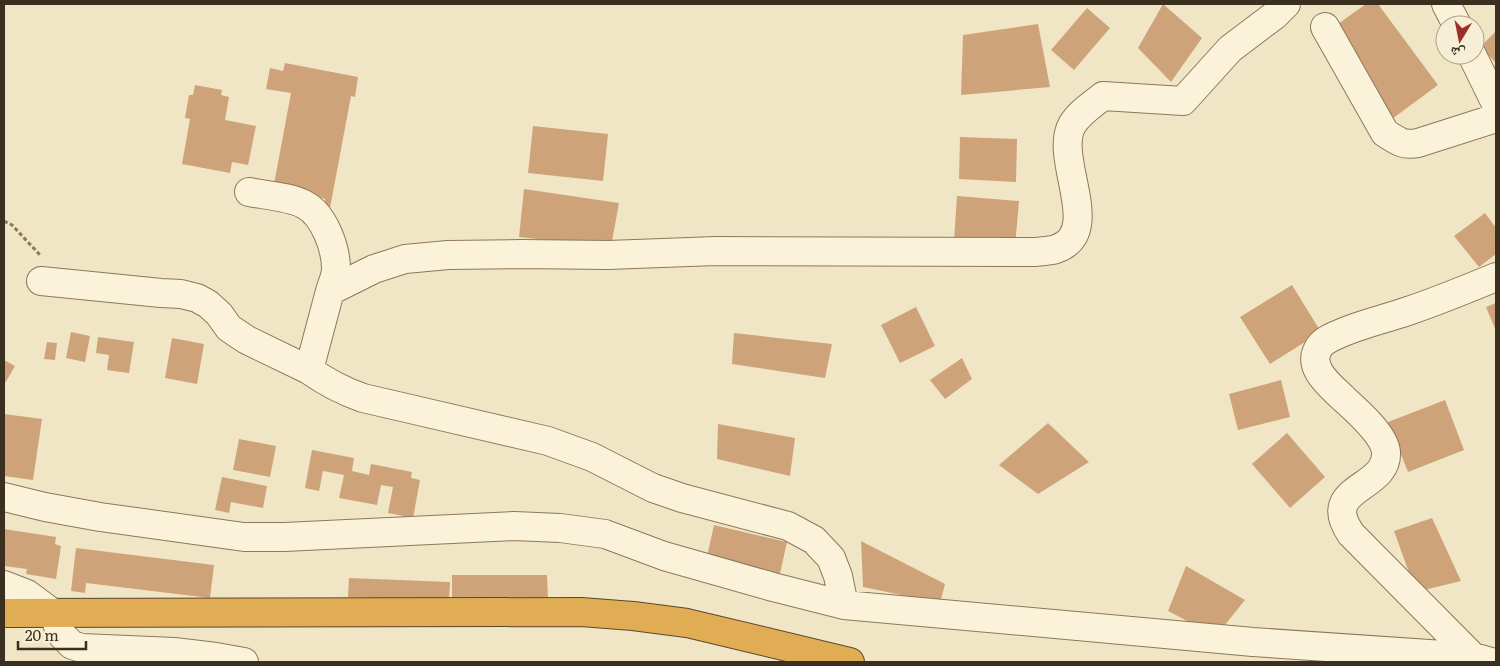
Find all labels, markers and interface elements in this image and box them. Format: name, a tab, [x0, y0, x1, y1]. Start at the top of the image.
north arrow	[1435, 15, 1485, 65]
text: ش	[1448, 43, 1467, 65]
scale bar	[18, 618, 85, 650]
text: 20 m	[25, 623, 59, 646]

